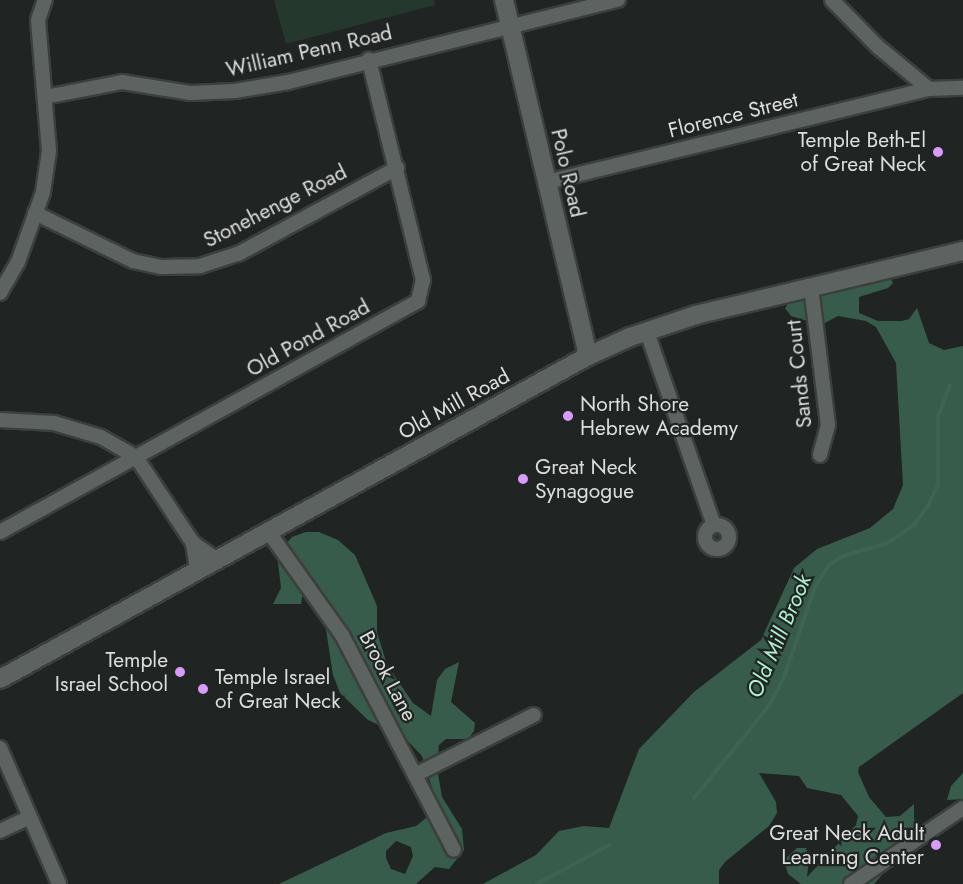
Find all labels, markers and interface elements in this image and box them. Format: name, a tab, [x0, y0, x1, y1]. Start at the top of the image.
street label: William Penn Road	[224, 20, 394, 82]
street label: Florence Street	[666, 87, 800, 143]
street label: Polo Road	[546, 126, 590, 220]
place label: Temple Beth-El of Great Neck	[798, 127, 926, 177]
marker: Temple Beth-El of Great Neck	[931, 145, 945, 159]
street label: Stonehenge Road	[199, 159, 351, 253]
street label: Old Pond Road	[242, 294, 374, 382]
street label: Sands Court	[781, 319, 817, 429]
street label: Old Mill Road	[394, 363, 514, 445]
place label: North Shore Hebrew Academy	[580, 391, 738, 441]
marker: North Shore Hebrew Academy	[561, 409, 575, 423]
place label: Great Neck Synagogue	[535, 454, 637, 504]
marker: Great Neck Synagogue	[516, 472, 530, 486]
water label: Old Mill Brook	[741, 570, 817, 702]
street label: Brook Lane	[354, 627, 422, 725]
place label: Temple Israel School	[55, 647, 168, 697]
place label: Temple Israel of Great Neck	[215, 664, 341, 714]
marker: Temple Israel School	[173, 665, 187, 679]
marker: Temple Israel of Great Neck	[196, 682, 210, 696]
place label: Great Neck Adult Learning Center	[769, 820, 924, 870]
marker: Great Neck Adult Learning Center	[929, 838, 943, 852]

